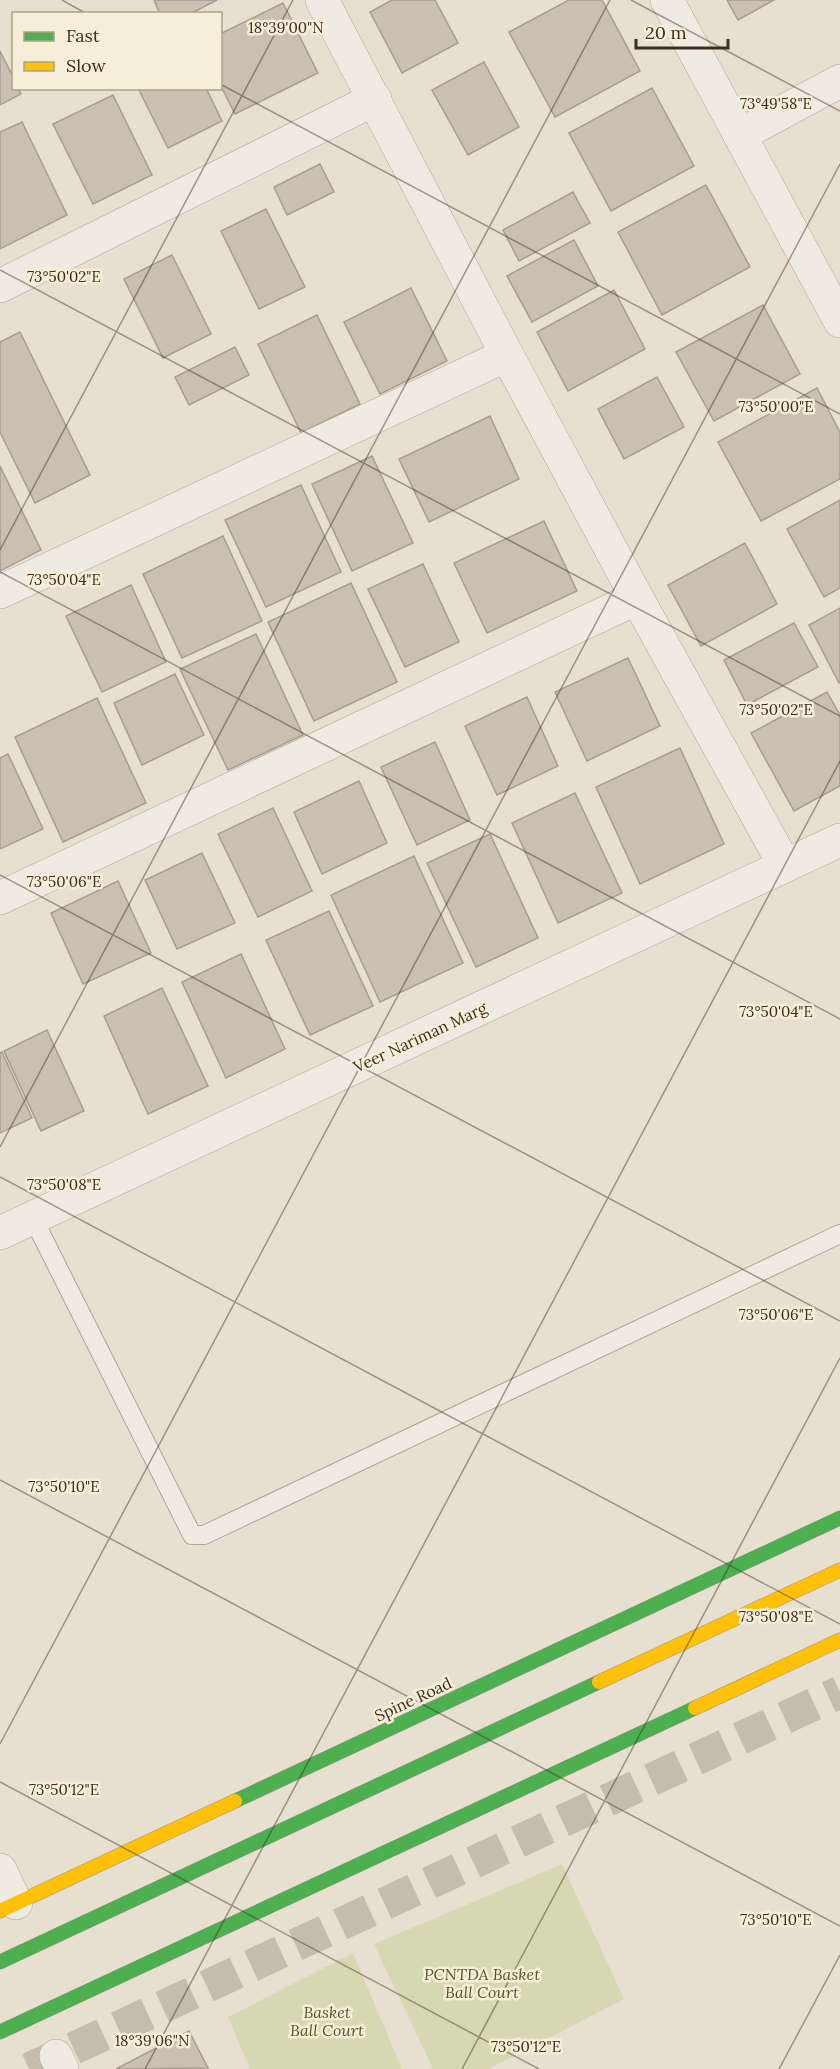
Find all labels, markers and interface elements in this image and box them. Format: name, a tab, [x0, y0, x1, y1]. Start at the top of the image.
legend	[12, 12, 222, 90]
scale bar	[636, 12, 728, 50]
text: 18°39'00"N	[248, 18, 324, 37]
text: 20 m	[645, 21, 687, 44]
text: Fast	[66, 24, 100, 47]
text: Slow	[66, 54, 106, 77]
text: 73°49'58"E	[740, 94, 812, 113]
text: 73°50'02"E	[27, 267, 101, 286]
text: 73°50'00"E	[738, 397, 814, 416]
text: 73°50'04"E	[27, 570, 101, 589]
text: 73°50'02"E	[739, 700, 813, 719]
text: 73°50'06"E	[27, 872, 101, 891]
street label: Veer Nariman Marg	[349, 997, 491, 1077]
text: 73°50'04"E	[739, 1002, 813, 1021]
text: 73°50'08"E	[27, 1175, 101, 1194]
text: 73°50'06"E	[739, 1305, 813, 1324]
text: 73°50'10"E	[28, 1477, 100, 1496]
text: 73°50'08"E	[739, 1607, 813, 1626]
street label: Spine Road	[371, 1672, 455, 1726]
text: 73°50'12"E	[29, 1780, 99, 1799]
text: 73°50'10"E	[740, 1910, 812, 1929]
park label: PCNTDA Basket Ball Court	[424, 1964, 540, 2002]
park label: Basket Ball Court	[290, 2002, 364, 2040]
text: 18°39'06"N	[115, 2031, 189, 2050]
text: 73°50'12"E	[491, 2037, 561, 2056]

